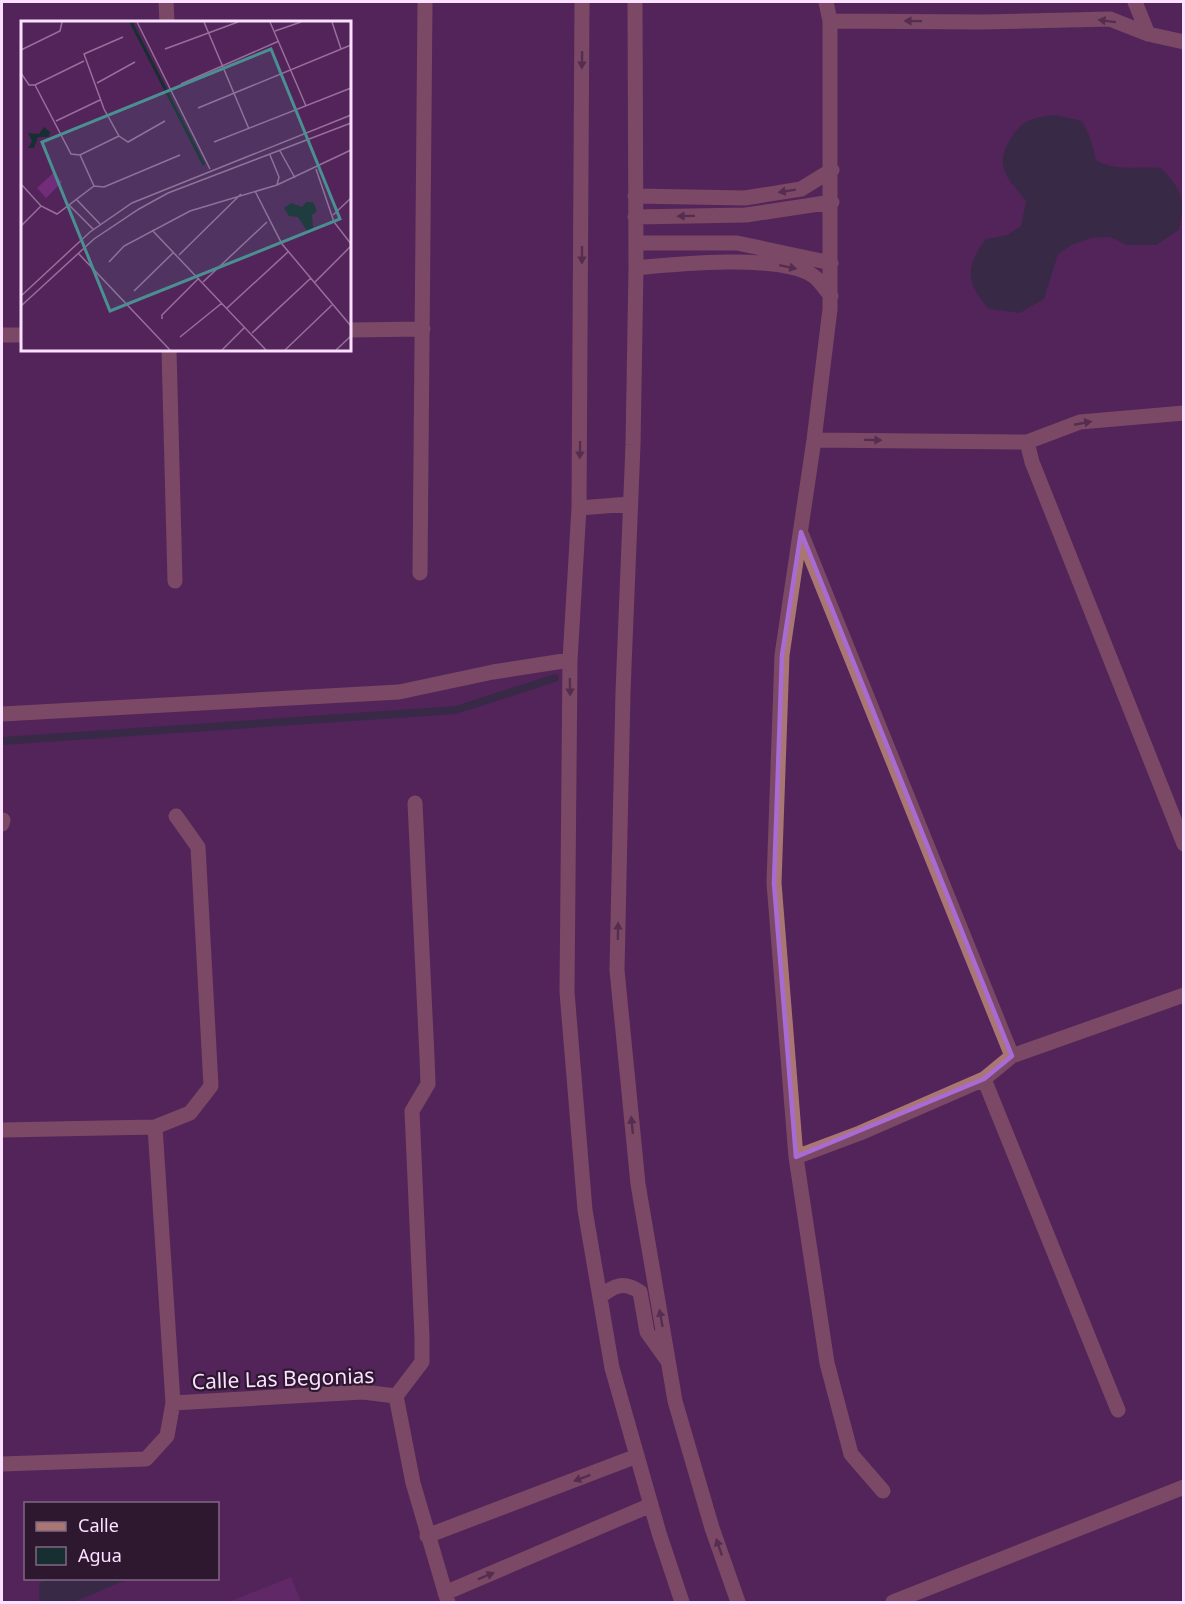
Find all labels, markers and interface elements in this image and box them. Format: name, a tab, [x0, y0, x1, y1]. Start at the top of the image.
one-way arrow	[903, 16, 922, 25]
one-way arrow	[1098, 16, 1117, 25]
inset map	[21, 21, 351, 351]
one-way arrow	[577, 50, 587, 69]
one-way arrow	[778, 187, 797, 196]
one-way arrow	[677, 211, 696, 221]
one-way arrow	[577, 245, 587, 264]
one-way arrow	[779, 263, 798, 272]
one-way arrow	[1073, 418, 1092, 427]
one-way arrow	[863, 436, 882, 445]
one-way arrow	[575, 440, 584, 459]
one-way arrow	[565, 677, 575, 696]
one-way arrow	[613, 921, 623, 940]
one-way arrow	[627, 1115, 637, 1134]
one-way arrow	[656, 1308, 665, 1327]
street label: Calle Las Begonias	[191, 1361, 375, 1395]
one-way arrow	[573, 1473, 591, 1483]
legend	[24, 1502, 219, 1580]
text: Calle	[78, 1513, 119, 1537]
one-way arrow	[713, 1538, 723, 1556]
text: Agua	[78, 1543, 122, 1567]
one-way arrow	[477, 1571, 495, 1580]

